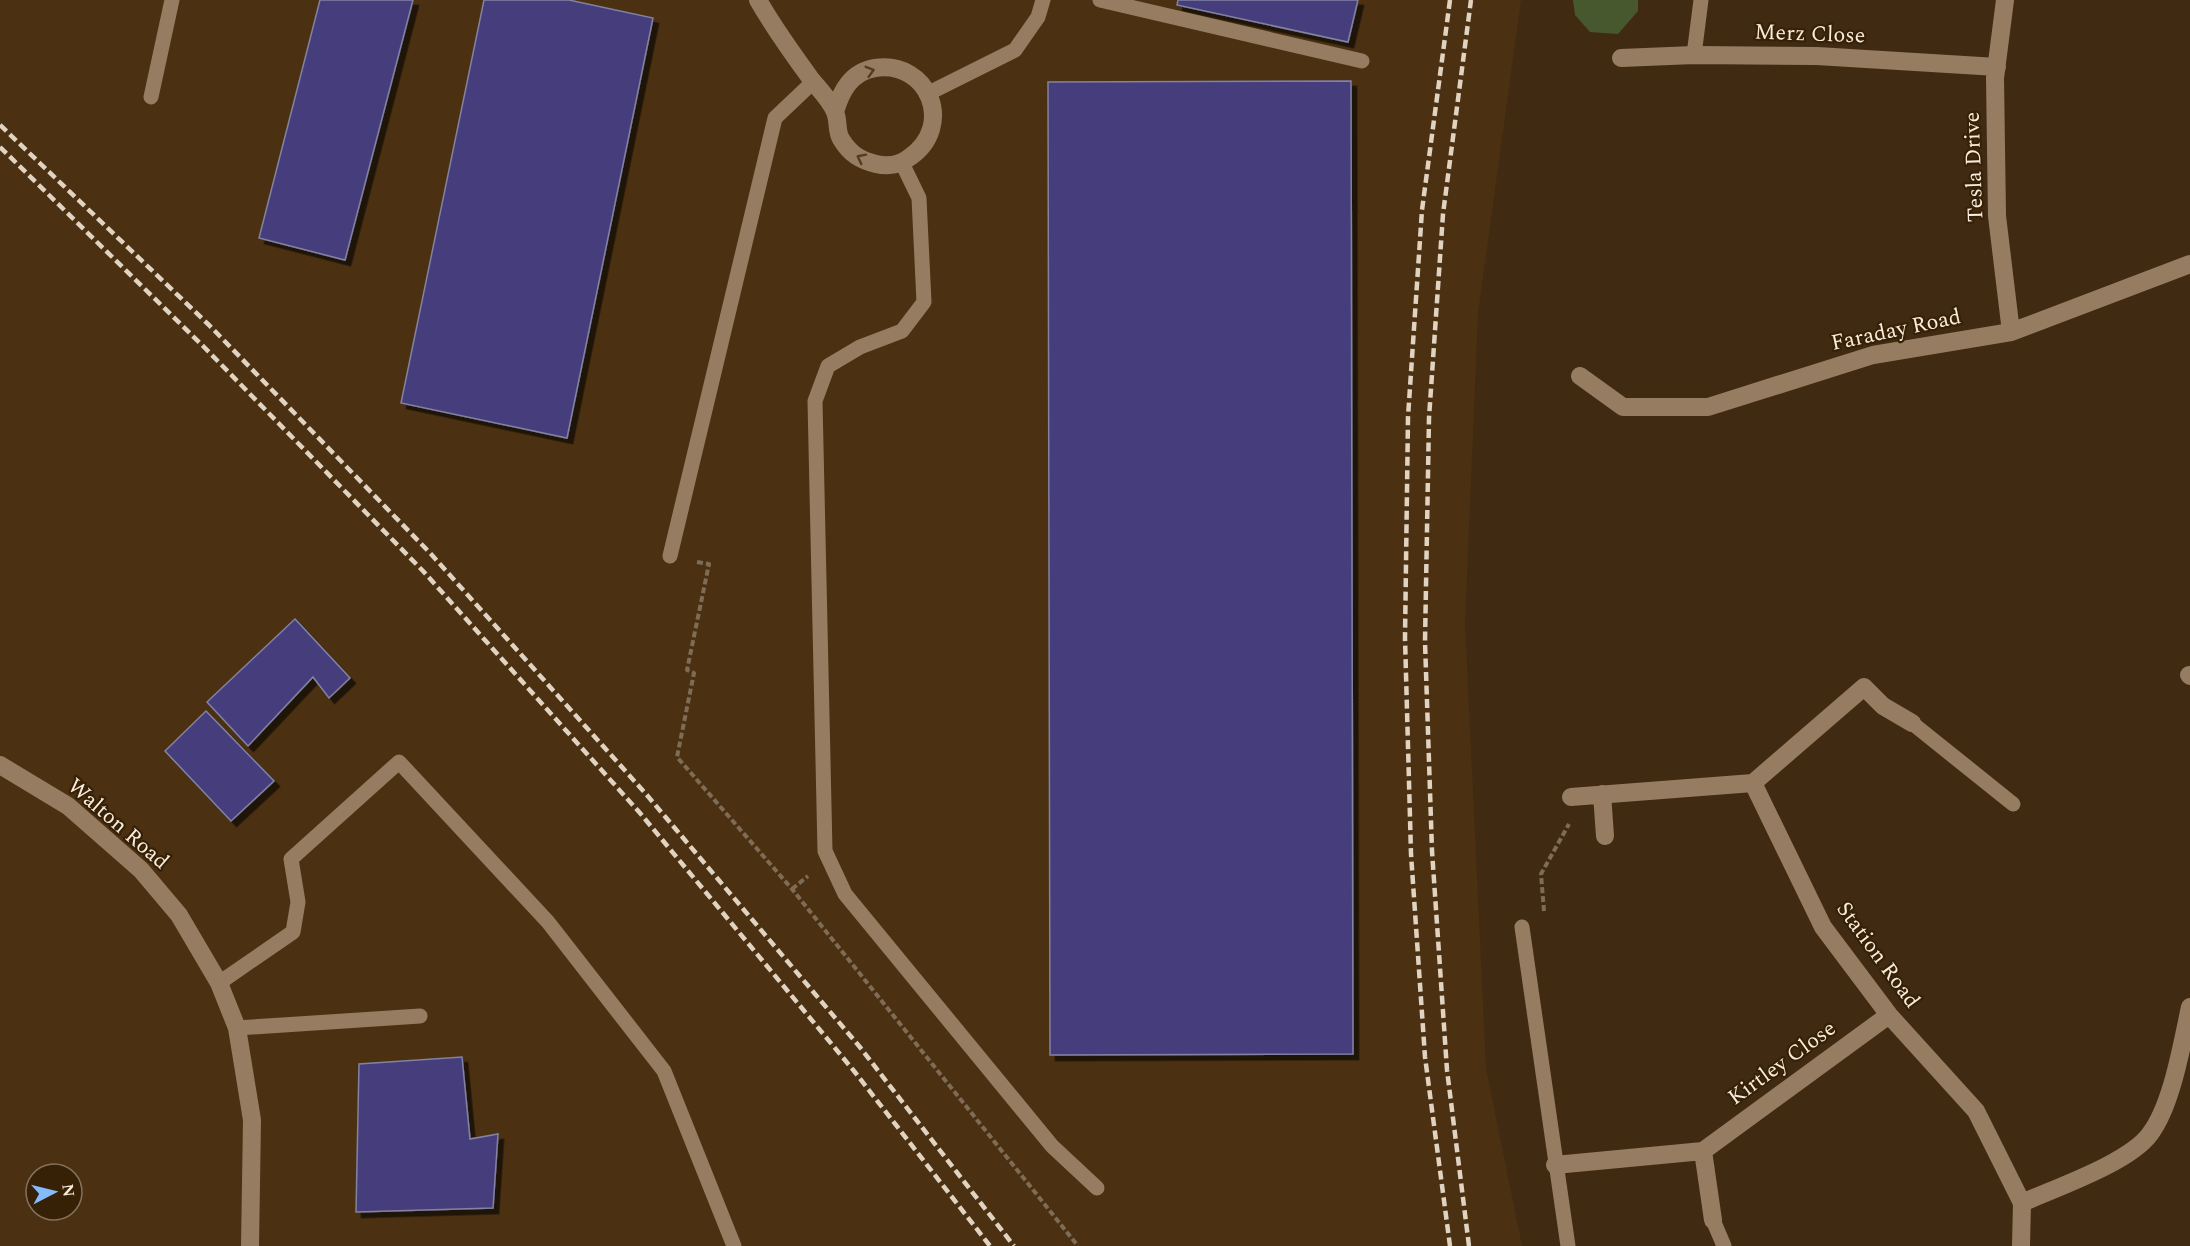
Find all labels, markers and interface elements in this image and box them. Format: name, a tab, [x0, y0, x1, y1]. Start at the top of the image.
street label: Merz Close	[1754, 16, 1866, 52]
one-way arrow	[865, 66, 875, 78]
street label: Tesla Drive	[1956, 111, 1992, 223]
one-way arrow	[857, 154, 867, 165]
street label: Faraday Road	[1828, 300, 1964, 360]
street label: Walton Road	[60, 770, 176, 878]
street label: Station Road	[1828, 895, 1928, 1015]
street label: Kirtley Close	[1721, 1012, 1843, 1114]
north arrow	[24, 1162, 84, 1222]
text: N	[55, 1182, 81, 1198]

